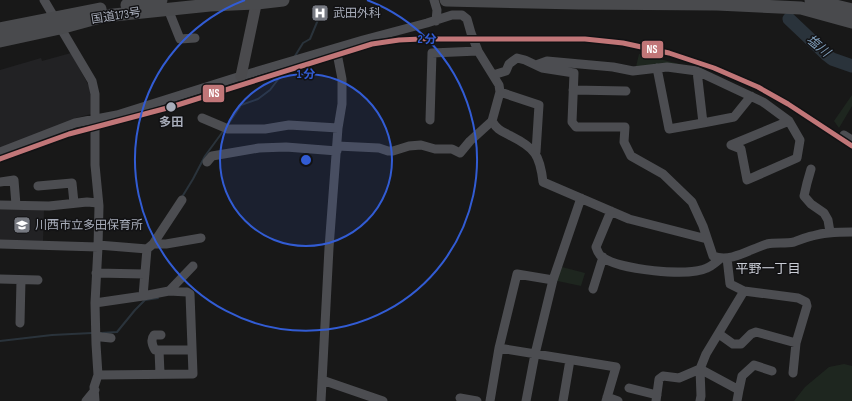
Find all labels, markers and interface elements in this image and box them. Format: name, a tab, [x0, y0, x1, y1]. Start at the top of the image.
hospital icon: 武田外科	[310, 3, 330, 23]
street label: 国道173号	[90, 5, 142, 27]
place label: 武田外科	[333, 6, 381, 21]
text: 2 分	[417, 32, 437, 47]
water label: 塩川	[803, 32, 835, 62]
line badge: NS	[641, 40, 664, 59]
text: NS	[647, 43, 657, 56]
text: 1 分	[297, 67, 315, 82]
line badge: NS	[202, 84, 225, 103]
text: NS	[209, 87, 219, 100]
marker: 多田	[164, 100, 178, 114]
place label: 多田	[159, 115, 183, 130]
centre of rings	[299, 153, 313, 167]
school or university icon: 川西市立多田保育所	[12, 215, 32, 235]
place label: 川西市立多田保育所	[35, 218, 143, 233]
district label: 平野一丁目	[735, 261, 801, 277]

